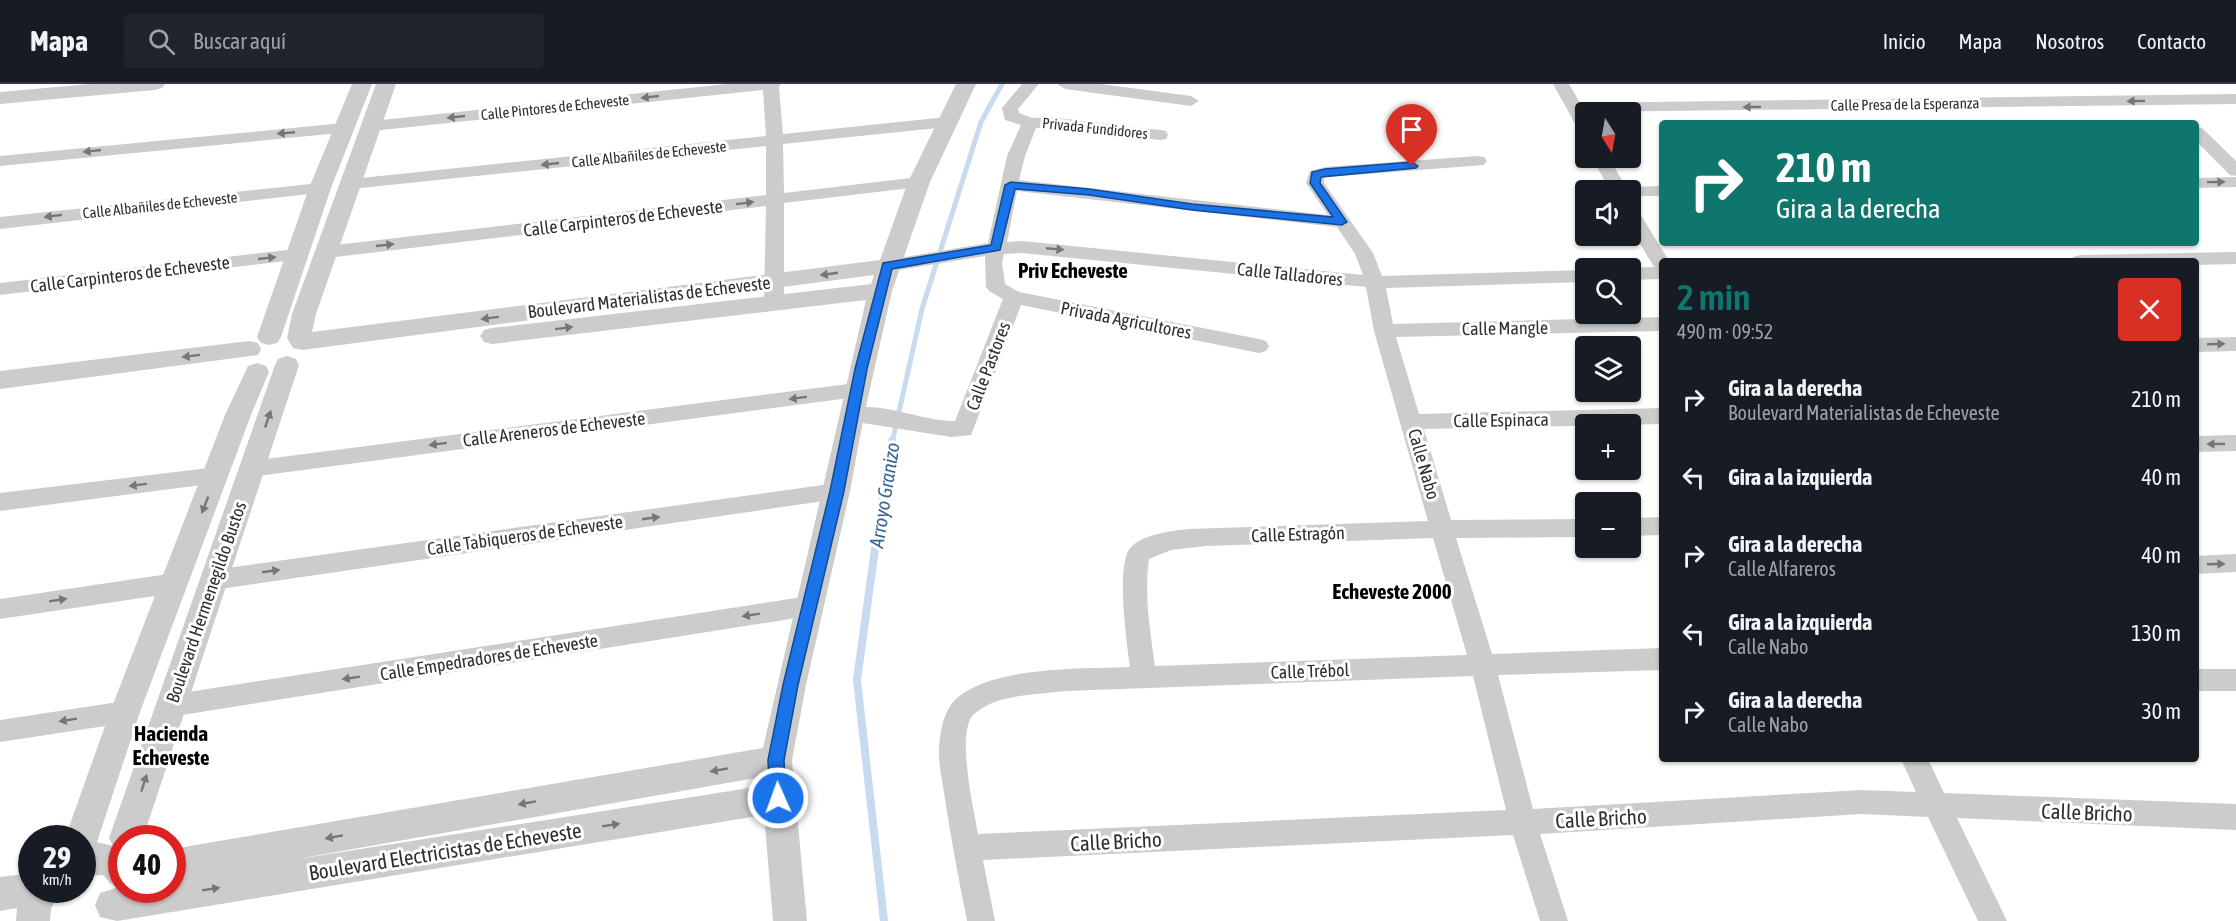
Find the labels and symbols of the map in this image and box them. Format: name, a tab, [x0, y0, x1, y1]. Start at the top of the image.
street label: Calle Pintores de Echeveste	[480, 91, 630, 123]
one-way arrow	[641, 92, 660, 102]
street label: Calle Presa de la Esperanza	[1831, 94, 1979, 114]
one-way arrow	[2126, 96, 2145, 105]
north arrow	[1575, 102, 1641, 168]
one-way arrow	[1742, 102, 1761, 112]
pin	[1386, 104, 1437, 166]
one-way arrow	[447, 112, 466, 122]
street label: Privada Fundidores	[1041, 114, 1149, 142]
one-way arrow	[276, 128, 295, 138]
street label: Calle Albañiles de Echeveste	[571, 137, 727, 171]
one-way arrow	[82, 147, 101, 156]
one-way arrow	[540, 159, 559, 169]
one-way arrow	[2207, 178, 2226, 187]
street label: Calle Albañiles de Echeveste	[82, 188, 238, 222]
street label: Calle Carpinteros de Echeveste	[522, 195, 724, 241]
one-way arrow	[736, 199, 755, 208]
one-way arrow	[44, 212, 63, 221]
one-way arrow	[375, 240, 394, 250]
one-way arrow	[1045, 244, 1064, 254]
street label: Calle Carpinteros de Echeveste	[29, 251, 231, 297]
one-way arrow	[257, 254, 276, 263]
district label: Priv Echeveste	[1018, 258, 1128, 282]
street label: Calle Talladores	[1236, 258, 1344, 290]
one-way arrow	[820, 269, 839, 278]
street label: Boulevard Materialistas de Echeveste	[526, 272, 772, 322]
street label: Privada Agricultores	[1059, 297, 1193, 343]
one-way arrow	[481, 313, 500, 322]
street label: Calle Mangle	[1462, 317, 1548, 339]
street label: Calle Pastores	[962, 319, 1014, 413]
one-way arrow	[555, 323, 574, 332]
one-way arrow	[2207, 340, 2226, 349]
one-way arrow	[181, 351, 200, 361]
one-way arrow	[788, 393, 807, 402]
street label: Calle Areneros de Echeveste	[462, 407, 646, 451]
street label: Calle Espinaca	[1453, 409, 1549, 431]
one-way arrow	[264, 410, 274, 428]
street label: Calle Nabo	[1404, 426, 1444, 502]
one-way arrow	[2206, 439, 2225, 448]
one-way arrow	[428, 440, 447, 449]
water label: Arroyo Granizo	[864, 441, 904, 550]
one-way arrow	[129, 480, 148, 490]
one-way arrow	[200, 496, 209, 514]
street label: Boulevard Hermenegildo Bustos	[162, 499, 250, 705]
street label: Calle Tabiqueros de Echeveste	[426, 511, 624, 559]
one-way arrow	[642, 513, 661, 522]
street label: Calle Estragón	[1251, 522, 1345, 546]
one-way arrow	[2207, 559, 2226, 569]
one-way arrow	[261, 567, 280, 576]
district label: Echeveste 2000	[1332, 579, 1452, 603]
one-way arrow	[48, 596, 67, 605]
one-way arrow	[741, 611, 760, 620]
street label: Calle Empedradores de Echeveste	[379, 629, 599, 685]
street label: Calle Trébol	[1270, 659, 1350, 683]
one-way arrow	[341, 674, 360, 683]
one-way arrow	[58, 716, 77, 725]
district label: Hacienda Echeveste	[133, 721, 210, 769]
one-way arrow	[709, 766, 728, 775]
position arrow	[746, 766, 810, 830]
one-way arrow	[140, 774, 149, 792]
street label: Calle Bricho	[2041, 798, 2133, 826]
one-way arrow	[517, 799, 536, 808]
street label: Calle Bricho	[1555, 804, 1647, 832]
street label: Boulevard Electricistas de Echeveste	[307, 818, 583, 884]
one-way arrow	[602, 820, 621, 829]
speed limit sign: 40	[108, 825, 186, 903]
street label: Calle Bricho	[1070, 827, 1162, 855]
one-way arrow	[325, 833, 344, 842]
one-way arrow	[202, 884, 221, 893]

